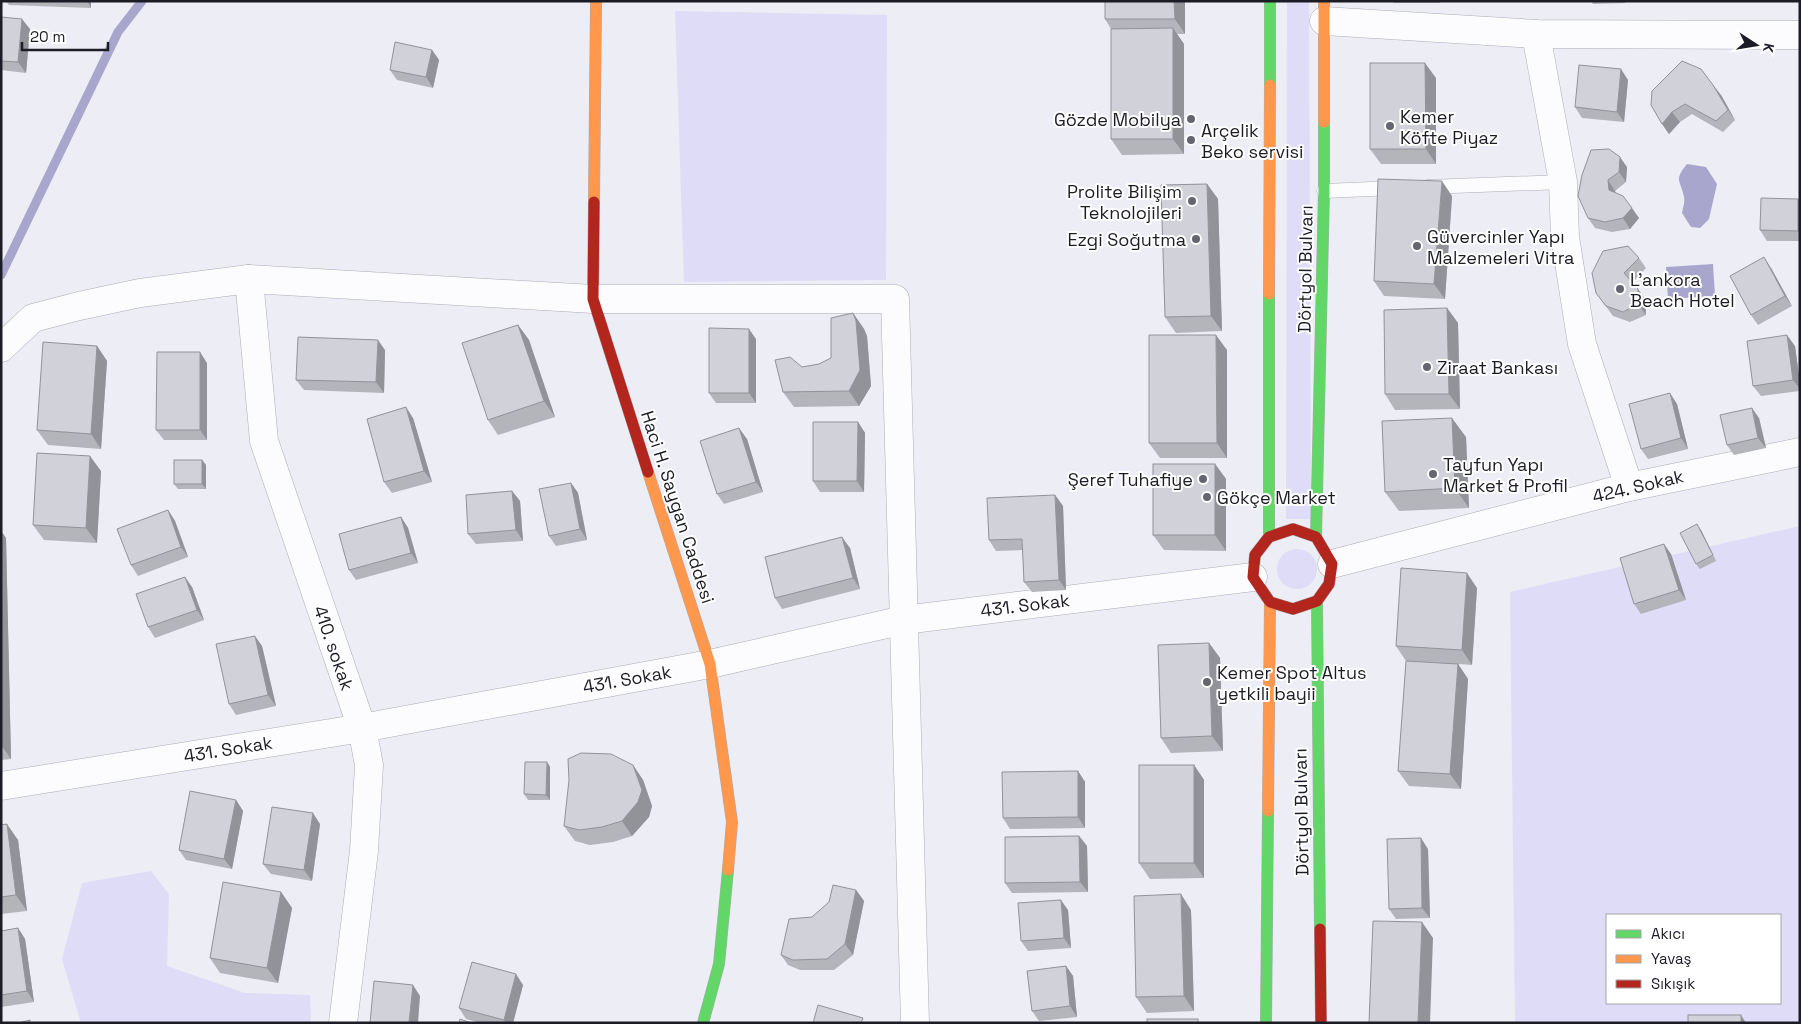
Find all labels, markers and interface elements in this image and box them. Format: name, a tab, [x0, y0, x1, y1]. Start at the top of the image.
scale bar	[22, 20, 109, 52]
north arrow	[1731, 20, 1781, 70]
text: 20 m	[30, 27, 65, 46]
text: K	[1759, 42, 1778, 54]
place label: Kemer Köfte Piyaz	[1400, 105, 1498, 149]
place label: Gözde Mobilya	[1054, 108, 1181, 131]
marker: Gözde Mobilya	[1185, 113, 1197, 125]
place label: Arçelik Beko servisi	[1201, 119, 1303, 163]
marker: Kemer Köfte Piyaz	[1384, 120, 1396, 132]
marker: Arçelik Beko servisi	[1185, 134, 1197, 146]
place label: Prolite Bilişim Teknolojileri	[1067, 180, 1182, 224]
marker: Prolite Bilişim Teknolojileri	[1186, 195, 1198, 207]
street label: Dörtyol Bulvarı	[1292, 205, 1318, 333]
place label: Güvercinler Yapı Malzemeleri Vitra	[1427, 225, 1574, 269]
place label: Ezgi Soğutma	[1067, 228, 1186, 251]
marker: Ezgi Soğutma	[1190, 233, 1202, 245]
marker: Güvercinler Yapı Malzemeleri Vitra	[1411, 240, 1423, 252]
place label: L'ankora Beach Hotel	[1630, 268, 1735, 312]
marker: L'ankora Beach Hotel	[1614, 283, 1626, 295]
place label: Ziraat Bankası	[1437, 356, 1558, 379]
marker: Ziraat Bankası	[1421, 361, 1433, 373]
street label: Haci H. Saygan Caddesi	[636, 408, 720, 606]
place label: Tayfun Yapı Market & Profil	[1443, 453, 1568, 497]
street label: 424. Sokak	[1590, 464, 1686, 508]
place label: Şeref Tuhafiye	[1068, 468, 1193, 491]
marker: Tayfun Yapı Market & Profil	[1427, 468, 1439, 480]
marker: Şeref Tuhafiye	[1197, 473, 1209, 485]
place label: Gökçe Market	[1217, 486, 1336, 509]
marker: Gökçe Market	[1201, 491, 1213, 503]
street label: 431. Sokak	[979, 588, 1071, 622]
street label: 410. sokak	[309, 603, 359, 694]
street label: 431. Sokak	[581, 660, 673, 698]
place label: Kemer Spot Altus yetkili bayii	[1217, 661, 1366, 705]
marker: Kemer Spot Altus yetkili bayii	[1201, 676, 1213, 688]
street label: 431. Sokak	[182, 731, 274, 767]
street label: Dörtyol Bulvarı	[1288, 748, 1314, 876]
legend	[1606, 914, 1781, 1004]
text: Akıcı	[1651, 924, 1685, 943]
text: Yavaş	[1651, 949, 1692, 968]
text: Sıkışık	[1651, 974, 1695, 993]

